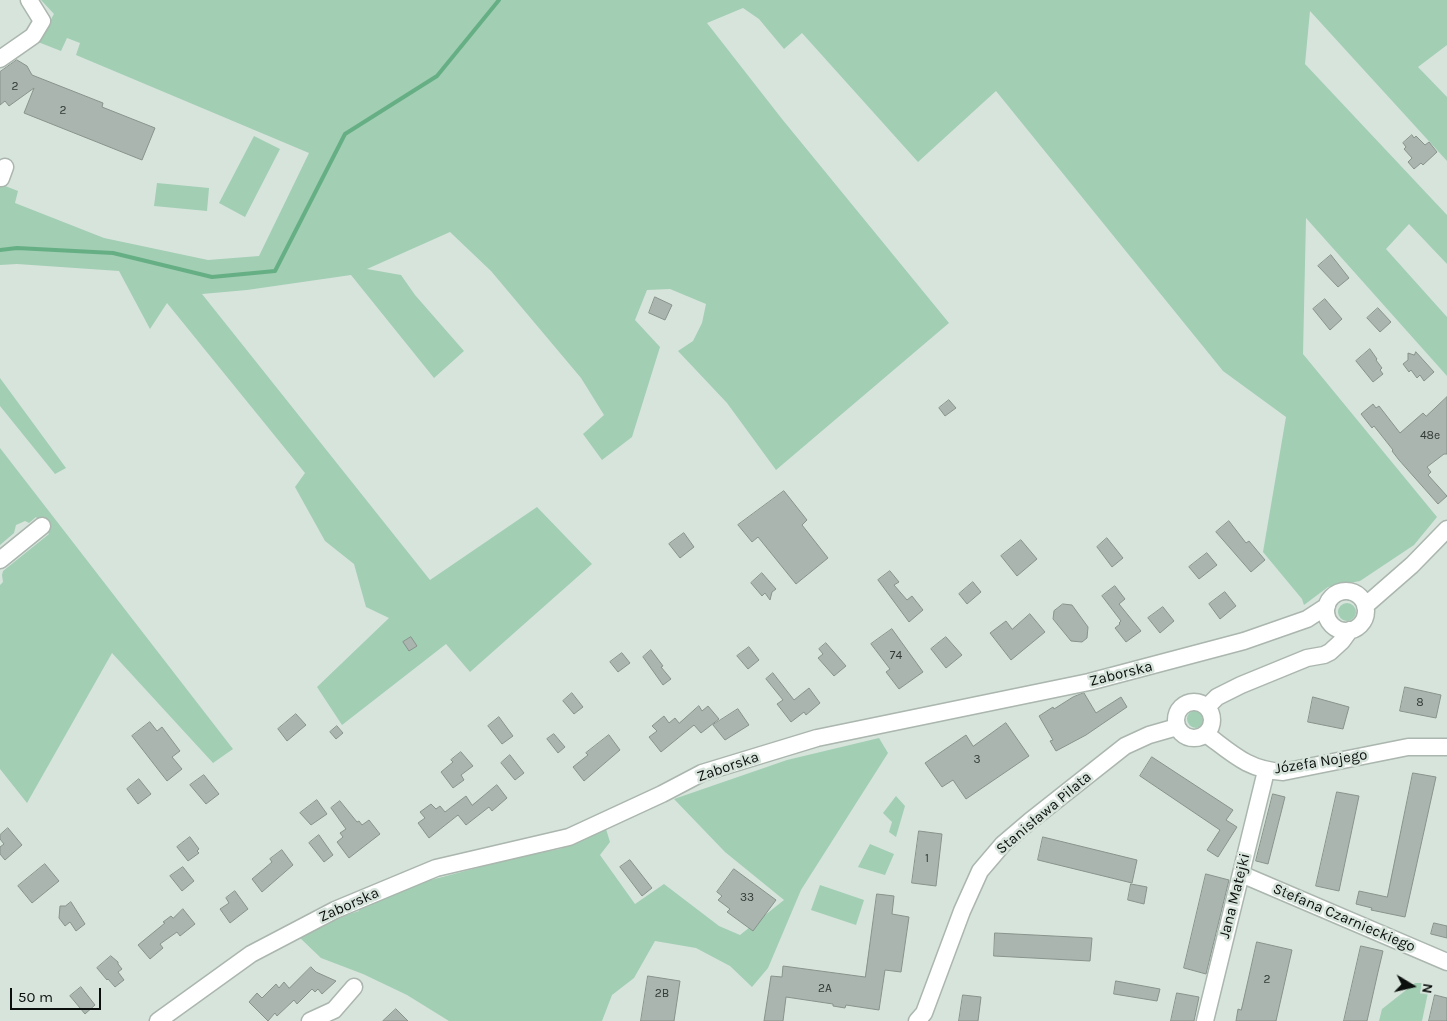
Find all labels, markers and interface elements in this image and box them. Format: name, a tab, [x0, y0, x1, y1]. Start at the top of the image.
house number: 2	[12, 80, 18, 94]
house number: 2	[60, 104, 66, 118]
house number: 48e	[1420, 429, 1440, 443]
house number: 74	[890, 649, 902, 663]
street label: Zaborska	[1088, 657, 1154, 691]
house number: 8	[1416, 696, 1424, 710]
street label: Józefa Nojego	[1273, 746, 1369, 778]
street label: Zaborska	[695, 748, 761, 786]
house number: 3	[973, 753, 981, 767]
street label: Stanisława Pilata	[993, 768, 1095, 858]
house number: 1	[925, 852, 929, 866]
street label: Jana Matejki	[1216, 852, 1254, 940]
street label: Stefana Czarnieckiego	[1270, 880, 1418, 956]
street label: Zaborska	[316, 884, 382, 926]
house number: 33	[740, 891, 754, 905]
north arrow	[1387, 961, 1437, 1011]
house number: 2	[1264, 973, 1270, 987]
scale bar	[12, 978, 104, 1010]
house number: 2A	[818, 982, 832, 996]
text: N	[1418, 982, 1436, 995]
house number: 2B	[655, 987, 669, 1001]
text: 50 m	[18, 988, 53, 1006]

